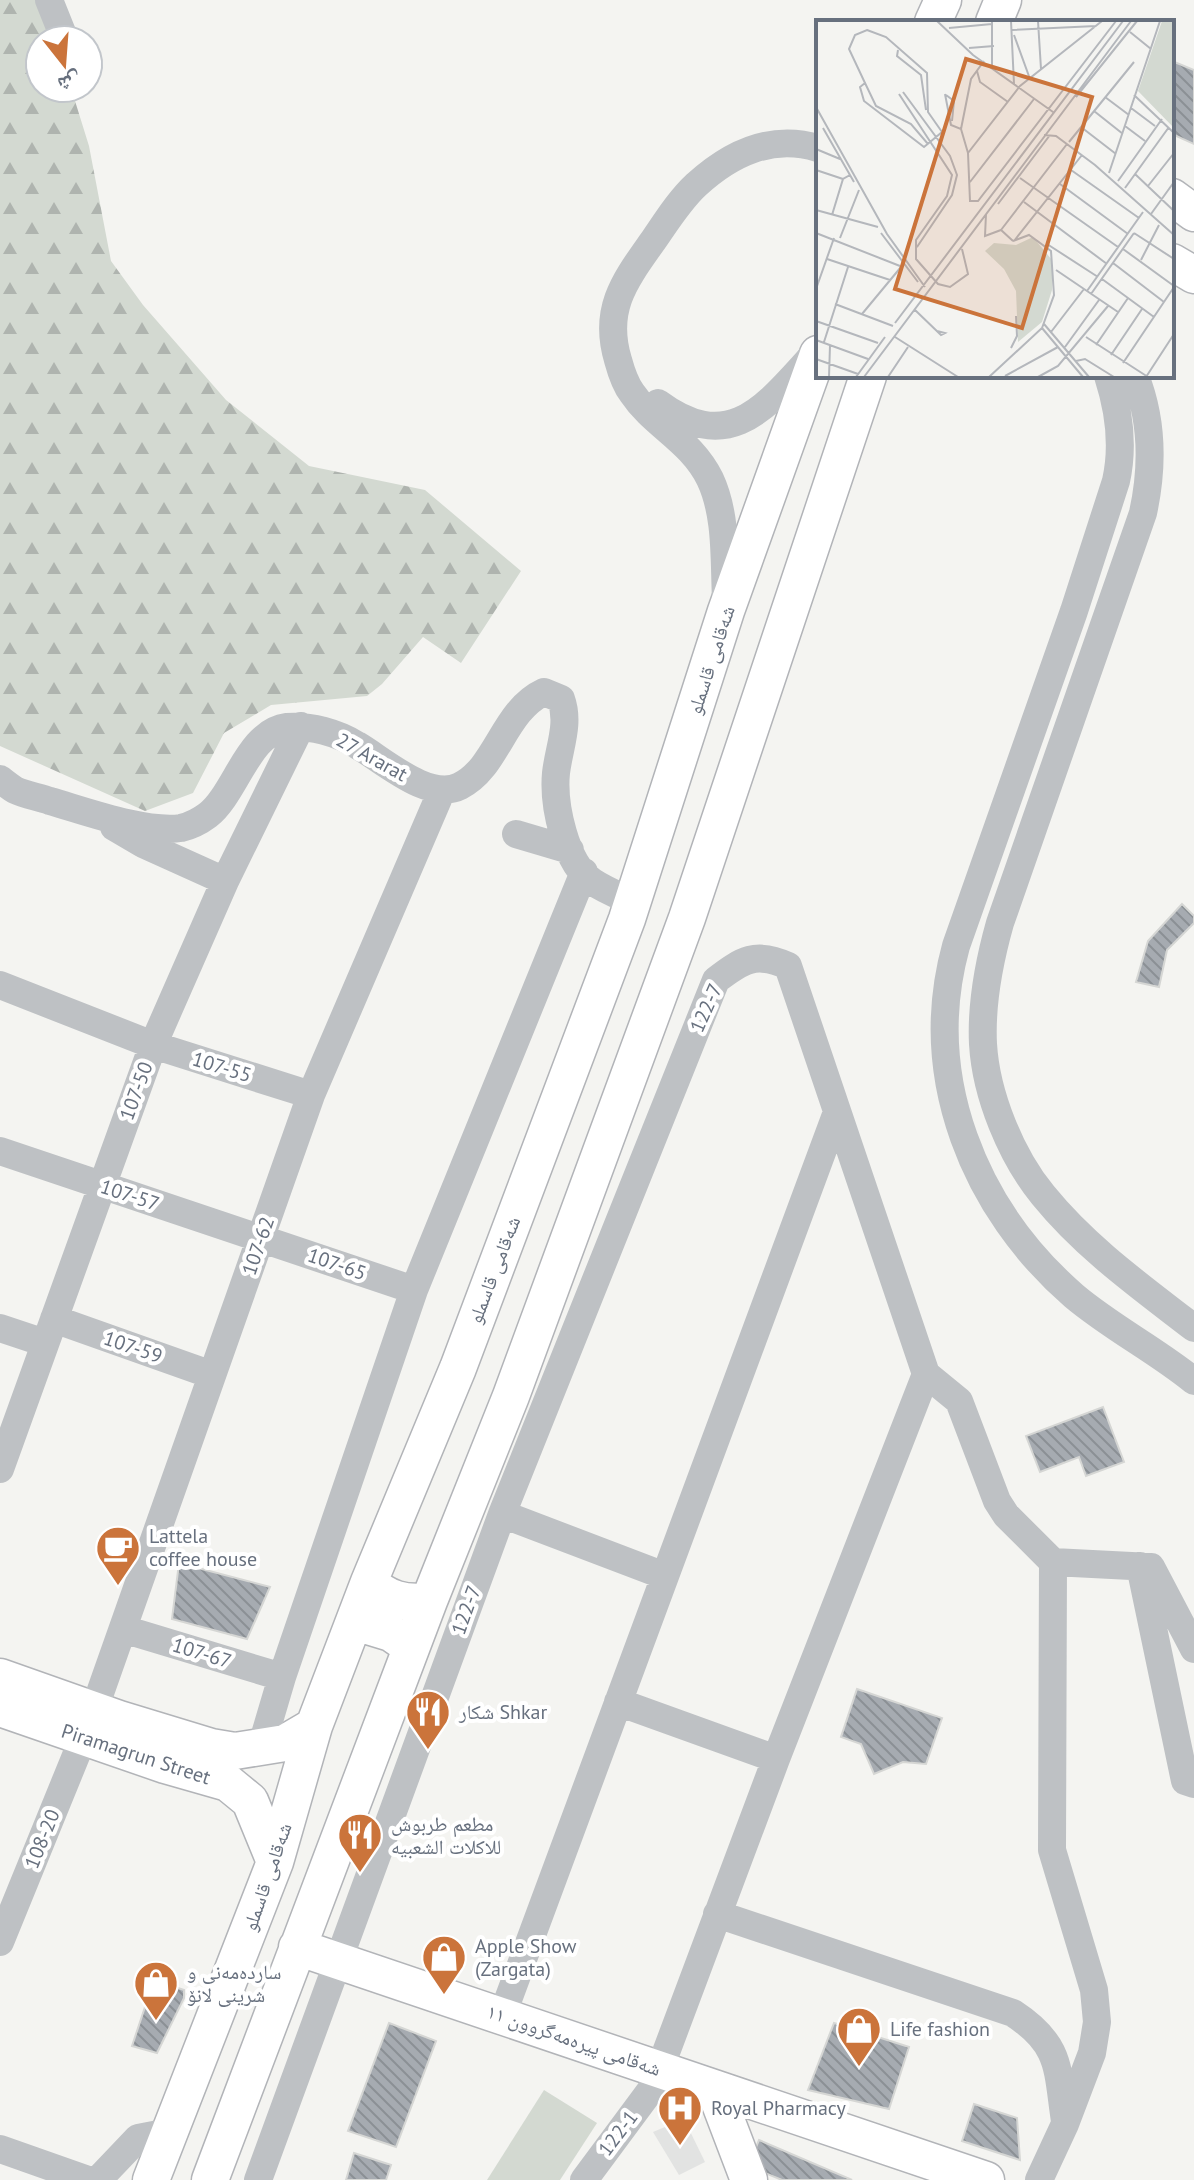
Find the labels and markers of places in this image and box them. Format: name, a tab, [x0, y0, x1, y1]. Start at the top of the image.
place label: Lattela coffee house	[149, 1523, 257, 1572]
cafe icon: Lattela coffee house	[94, 1524, 142, 1587]
restaurant icon: شکار Shkar	[404, 1688, 452, 1751]
place label: شکار Shkar	[458, 1699, 548, 1725]
restaurant icon: مطعم طربوش للاكلات الشعبيه	[336, 1811, 384, 1874]
place label: مطعم طربوش للاكلات الشعبيه	[391, 1811, 501, 1860]
shop icon: Apple Show (Zargata)	[420, 1933, 468, 1996]
place label: Apple Show (Zargata)	[475, 1933, 577, 1982]
shop icon: ساردەمەنی و شرینی لانۆ	[132, 1959, 180, 2022]
place label: ساردەمەنی و شرینی لانۆ	[187, 1959, 281, 2008]
shop icon: Life fashion	[835, 2005, 883, 2068]
place label: Life fashion	[890, 2016, 990, 2042]
hospital icon: Royal Pharmacy	[656, 2084, 704, 2147]
place label: Royal Pharmacy	[711, 2095, 847, 2121]

